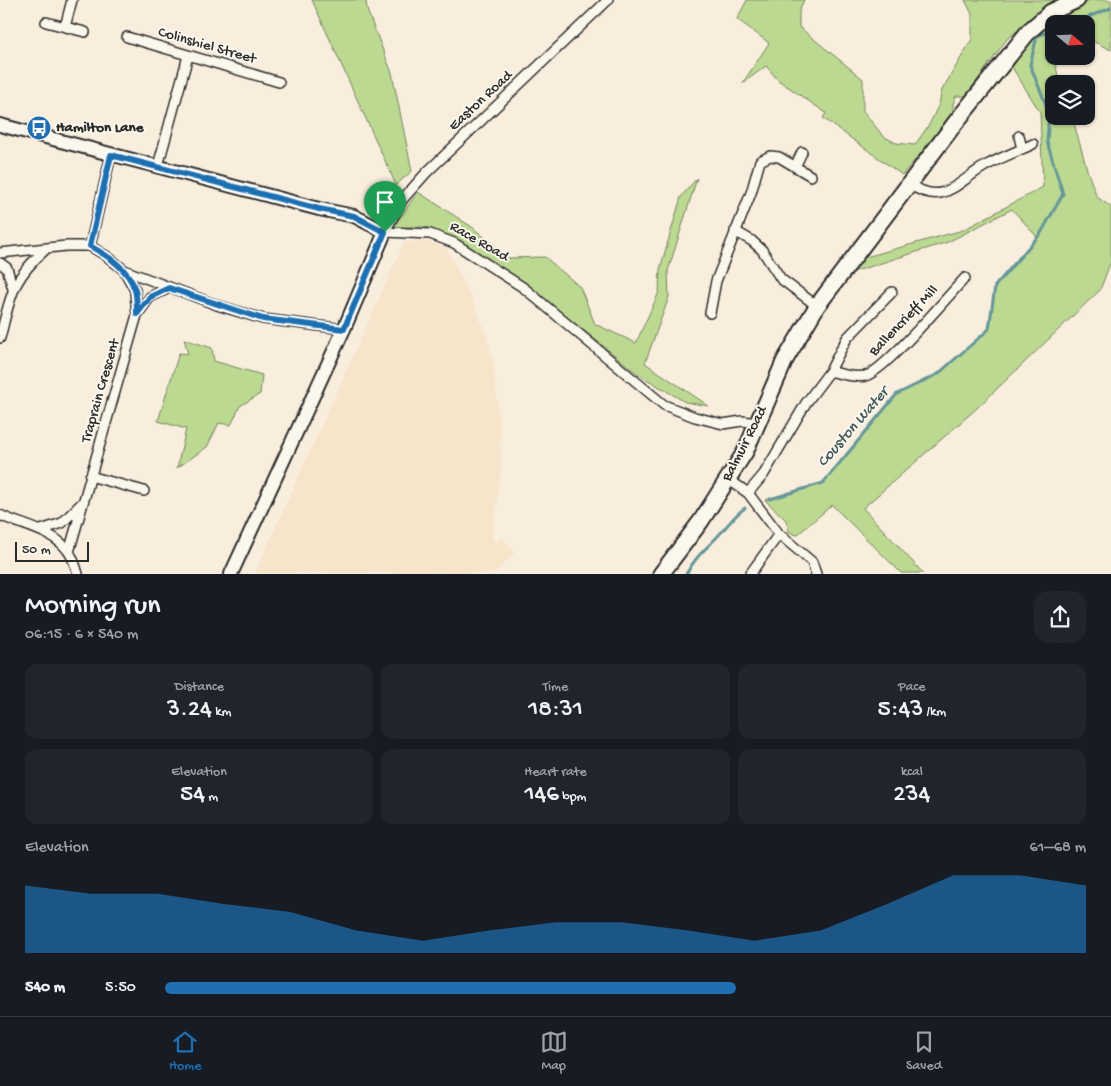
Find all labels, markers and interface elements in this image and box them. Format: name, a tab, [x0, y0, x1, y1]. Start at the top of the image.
north arrow	[1045, 15, 1095, 65]
map controls	[1045, 15, 1095, 125]
street label: Colinshiel Street	[156, 23, 260, 69]
street label: Easton Road	[445, 66, 517, 135]
button: layers	[1045, 75, 1095, 125]
bus stop icon: Hamilton Lane	[26, 115, 52, 141]
place label: Hamilton Lane	[56, 119, 145, 137]
pin	[364, 181, 406, 232]
icon: arrive	[371, 188, 399, 216]
street label: Race Road	[446, 218, 513, 267]
street label: Ballencrieff Mill	[865, 282, 942, 361]
street label: Traprain Crescent	[77, 335, 125, 446]
water label: Couston Water	[814, 382, 896, 472]
street label: Balmuir Road	[718, 402, 772, 485]
scale bar	[15, 538, 89, 562]
text: 50 m	[22, 542, 51, 559]
text: Morning run	[25, 590, 160, 623]
button: share	[1034, 591, 1086, 643]
text: 06:15 · 6 × 540 m	[25, 626, 138, 645]
text: Distance	[174, 679, 224, 696]
text: Time	[543, 679, 568, 696]
text: Pace	[898, 679, 926, 696]
text: 3.24	[167, 696, 212, 725]
text: 18:31	[528, 696, 583, 725]
text: 5:43	[877, 696, 923, 725]
text: km	[212, 704, 231, 721]
text: /km	[923, 704, 946, 721]
text: Elevation	[171, 764, 227, 781]
text: Heart rate	[524, 764, 587, 781]
text: kcal	[901, 764, 923, 781]
text: 54	[180, 781, 205, 810]
text: 146	[524, 781, 559, 810]
text: 234	[893, 781, 930, 810]
text: m	[205, 789, 218, 806]
text: bpm	[559, 789, 587, 806]
text: Elevation	[25, 839, 89, 858]
text: 61–68 m	[1030, 839, 1086, 858]
text: 540 m	[25, 979, 65, 998]
text: 5:50	[105, 979, 136, 998]
tab: Home	[169, 1028, 202, 1075]
tab: Map	[540, 1028, 568, 1075]
tab: Saved	[906, 1028, 942, 1075]

